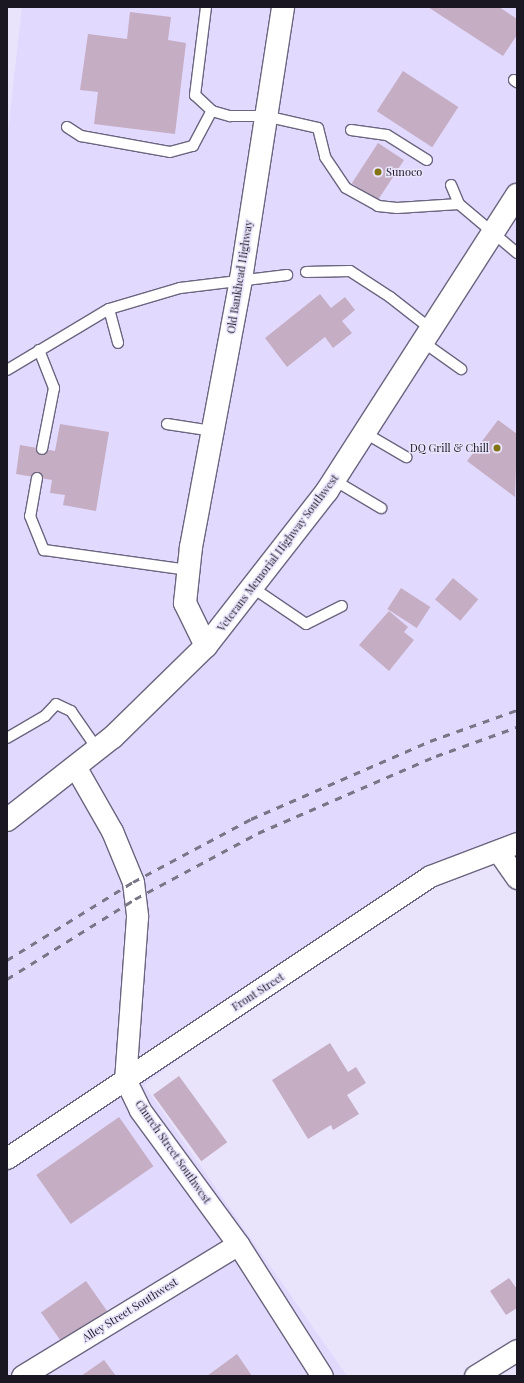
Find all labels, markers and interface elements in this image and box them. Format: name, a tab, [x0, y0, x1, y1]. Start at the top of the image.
place label: Sunoco	[386, 165, 422, 179]
marker: Sunoco	[373, 167, 383, 177]
street label: Old Bankhead Highway	[225, 219, 255, 335]
place label: DQ Grill & Chill	[410, 441, 489, 455]
marker: DQ Grill & Chill	[492, 443, 502, 453]
street label: Veterans Memorial Highway Southwest	[215, 472, 341, 634]
street label: Front Street	[229, 970, 287, 1014]
street label: Church Street Southwest	[132, 1098, 214, 1206]
street label: Alley Street Southwest	[80, 1275, 180, 1345]

